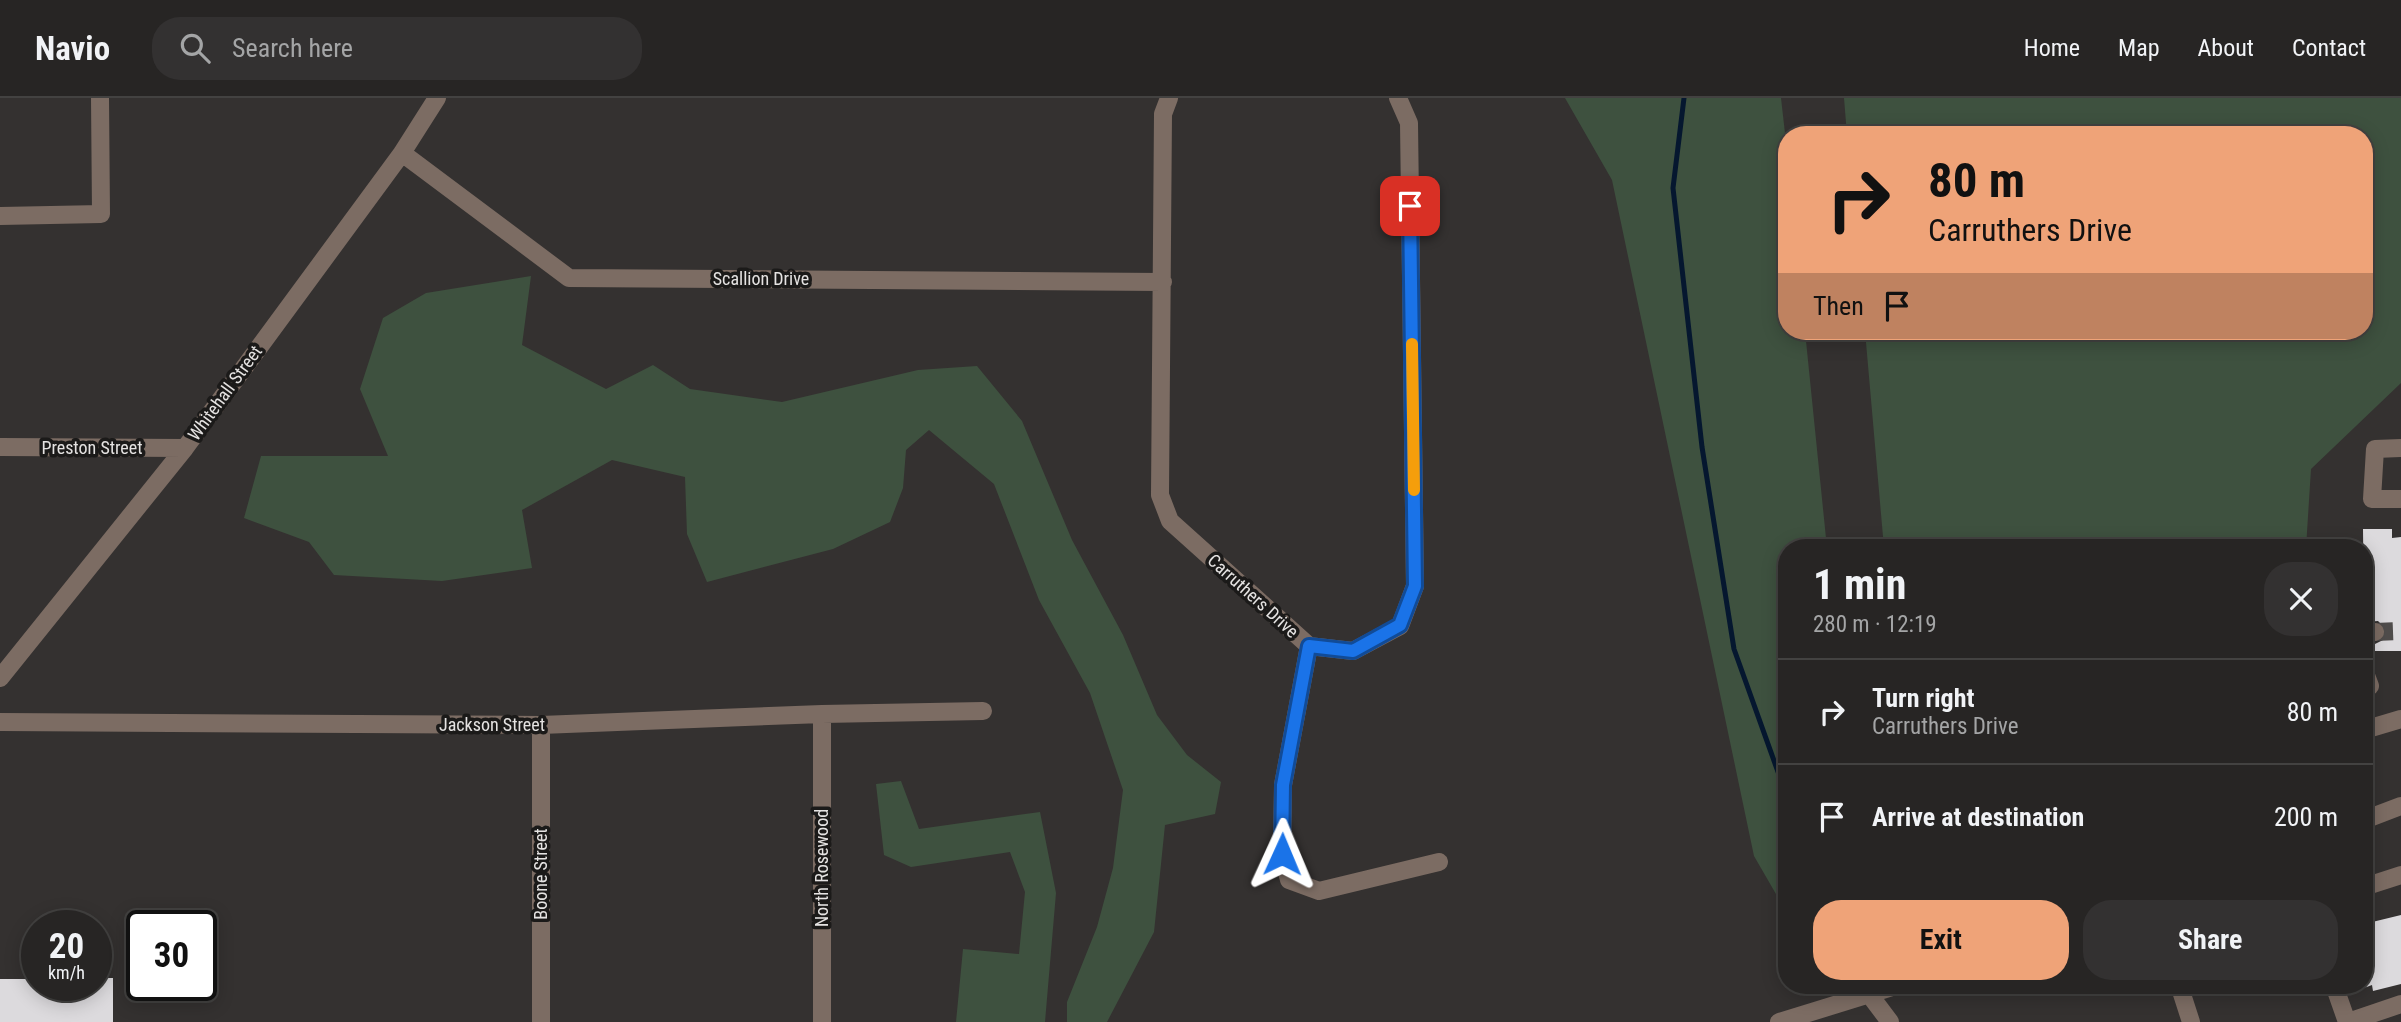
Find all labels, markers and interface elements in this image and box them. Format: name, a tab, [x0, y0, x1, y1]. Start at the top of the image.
search box	[152, 17, 642, 80]
text: Navio	[35, 29, 110, 68]
icon: search	[176, 29, 214, 67]
text: Search here	[232, 33, 353, 63]
text: Home	[2024, 34, 2080, 62]
text: Map	[2118, 34, 2160, 62]
text: About	[2198, 34, 2254, 62]
text: Contact	[2292, 34, 2366, 62]
text: 80 m	[1928, 152, 2025, 209]
icon: right	[1813, 154, 1904, 245]
pin	[1380, 176, 1440, 236]
icon: arrive	[1391, 187, 1429, 225]
text: Carruthers Drive	[1928, 211, 2132, 249]
street label: Scallion Drive	[713, 268, 809, 289]
icon: arrive	[1878, 287, 1916, 325]
text: Then	[1813, 291, 1864, 321]
street label: Whitehall Street	[183, 341, 266, 444]
street label: Preston Street	[41, 437, 143, 458]
street label: Carruthers Drive	[1204, 549, 1303, 642]
text: 1 min	[1813, 560, 1906, 609]
button: close	[2264, 562, 2338, 636]
text: 280 m · 12:19	[1813, 611, 1937, 638]
text: Turn right	[1872, 683, 1974, 713]
icon: right	[1813, 693, 1851, 731]
text: 80 m	[2287, 697, 2338, 727]
text: Carruthers Drive	[1872, 713, 2019, 740]
street label: Jackson Street	[439, 714, 545, 735]
icon: arrive	[1813, 798, 1851, 836]
text: Arrive at destination	[1872, 802, 2084, 832]
text: 200 m	[2274, 802, 2338, 832]
street label: North Rosewood	[811, 809, 832, 927]
position arrow	[1245, 817, 1319, 891]
street label: Boone Street	[530, 828, 551, 920]
button: Exit	[1813, 900, 2069, 980]
button: Share	[2083, 900, 2338, 980]
speed limit sign: 30	[126, 910, 217, 1001]
text: 20	[49, 926, 84, 967]
text: km/h	[48, 962, 85, 983]

